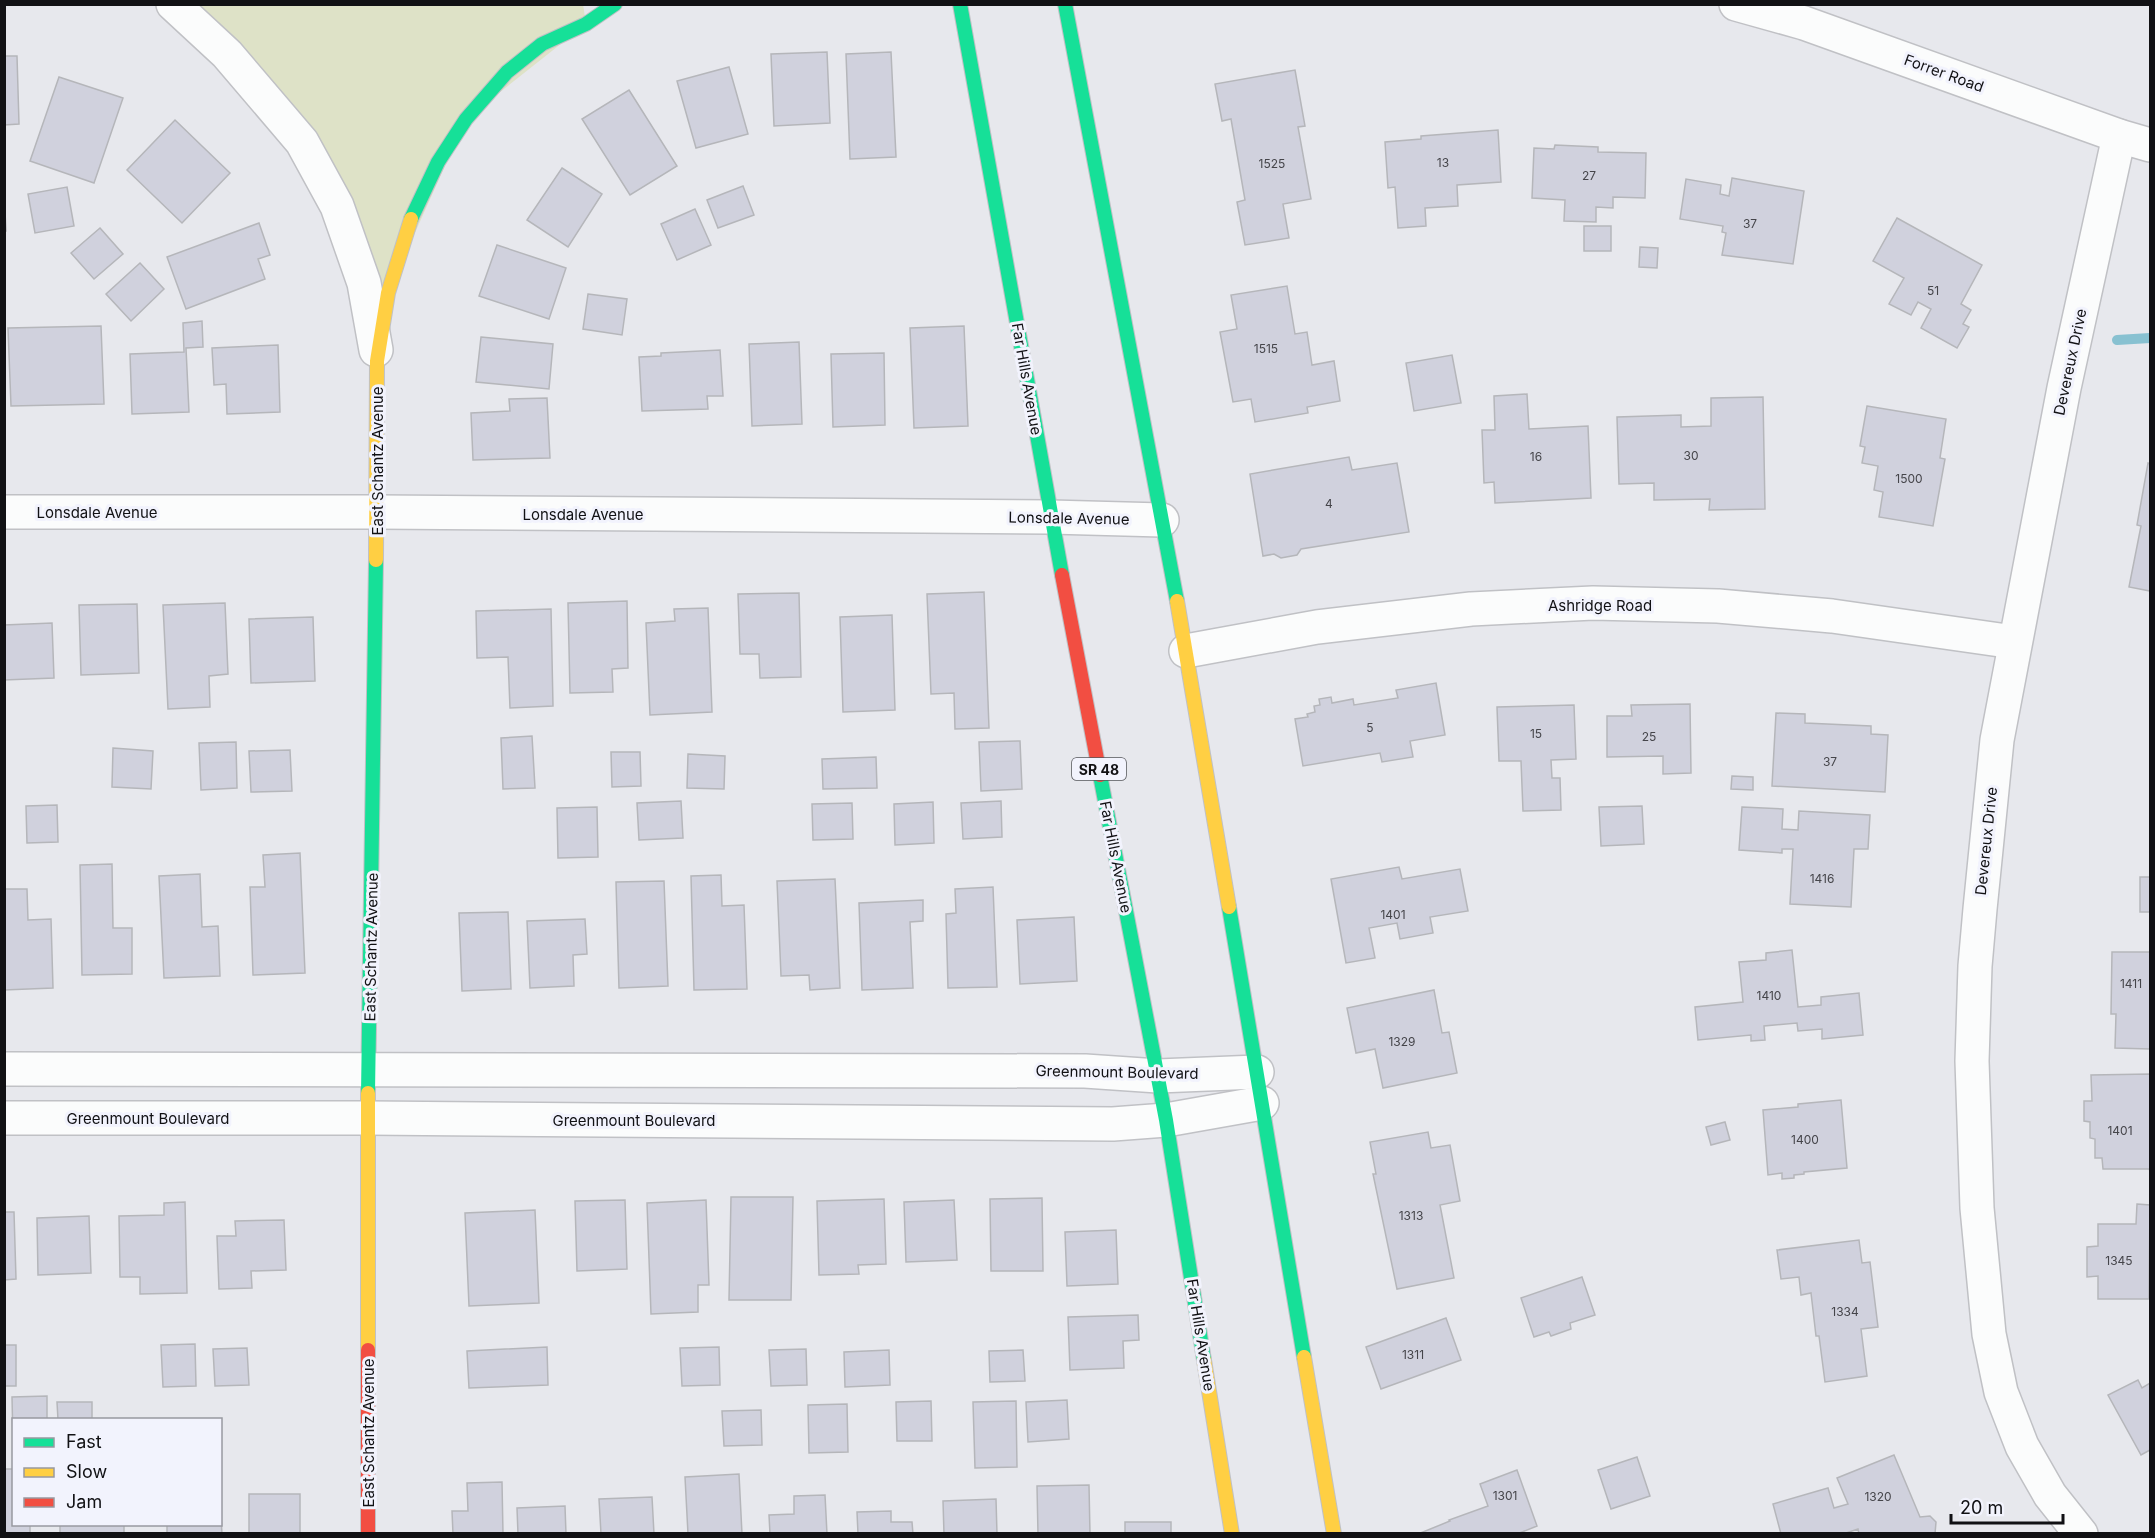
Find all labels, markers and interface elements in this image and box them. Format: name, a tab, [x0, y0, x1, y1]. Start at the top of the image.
street label: Forrer Road	[1902, 50, 1986, 96]
house number: 13	[1437, 155, 1449, 170]
house number: 1525	[1259, 156, 1285, 171]
house number: 27	[1582, 168, 1596, 183]
house number: 37	[1743, 216, 1757, 231]
house number: 51	[1927, 283, 1939, 298]
street label: Devereux Drive	[2049, 307, 2091, 417]
street label: Far Hills Avenue	[1008, 321, 1046, 437]
house number: 1515	[1254, 341, 1278, 356]
street label: East Schantz Avenue	[368, 387, 387, 535]
house number: 30	[1684, 448, 1698, 463]
house number: 16	[1530, 449, 1542, 464]
house number: 1500	[1895, 471, 1923, 486]
house number: 4	[1325, 496, 1333, 511]
street label: Lonsdale Avenue	[36, 503, 158, 522]
street label: Lonsdale Avenue	[522, 505, 644, 524]
street label: Lonsdale Avenue	[1008, 507, 1130, 529]
street label: Ashridge Road	[1548, 596, 1652, 615]
house number: 5	[1366, 720, 1374, 735]
house number: 15	[1530, 726, 1542, 741]
house number: 25	[1642, 729, 1656, 744]
house number: 37	[1823, 754, 1837, 769]
road number: SR 48	[1072, 758, 1126, 780]
street label: Devereux Drive	[1971, 786, 2001, 896]
street label: Far Hills Avenue	[1096, 799, 1136, 915]
house number: 1416	[1810, 871, 1834, 886]
street label: East Schantz Avenue	[360, 872, 382, 1022]
house number: 1401	[1380, 907, 1406, 922]
house number: 1411	[2120, 976, 2142, 991]
house number: 1410	[1757, 988, 1781, 1003]
house number: 1329	[1388, 1034, 1416, 1049]
street label: Greenmount Boulevard	[1035, 1061, 1199, 1083]
street label: Greenmount Boulevard	[66, 1109, 230, 1128]
street label: Greenmount Boulevard	[552, 1111, 716, 1130]
house number: 1401	[2107, 1123, 2133, 1138]
house number: 1400	[1791, 1132, 1819, 1147]
house number: 1313	[1399, 1208, 1423, 1223]
house number: 1345	[2105, 1253, 2133, 1268]
street label: Far Hills Avenue	[1183, 1277, 1219, 1393]
house number: 1334	[1831, 1304, 1859, 1319]
house number: 1311	[1402, 1347, 1424, 1362]
street label: East Schantz Avenue	[359, 1359, 378, 1507]
legend	[12, 1418, 222, 1526]
text: Fast	[66, 1431, 102, 1452]
text: Slow	[66, 1461, 107, 1482]
scale bar	[1951, 1487, 2064, 1525]
house number: 1301	[1493, 1488, 1517, 1503]
house number: 1320	[1864, 1489, 1892, 1504]
text: Jam	[66, 1491, 102, 1512]
text: 20 m	[1960, 1497, 2003, 1518]

